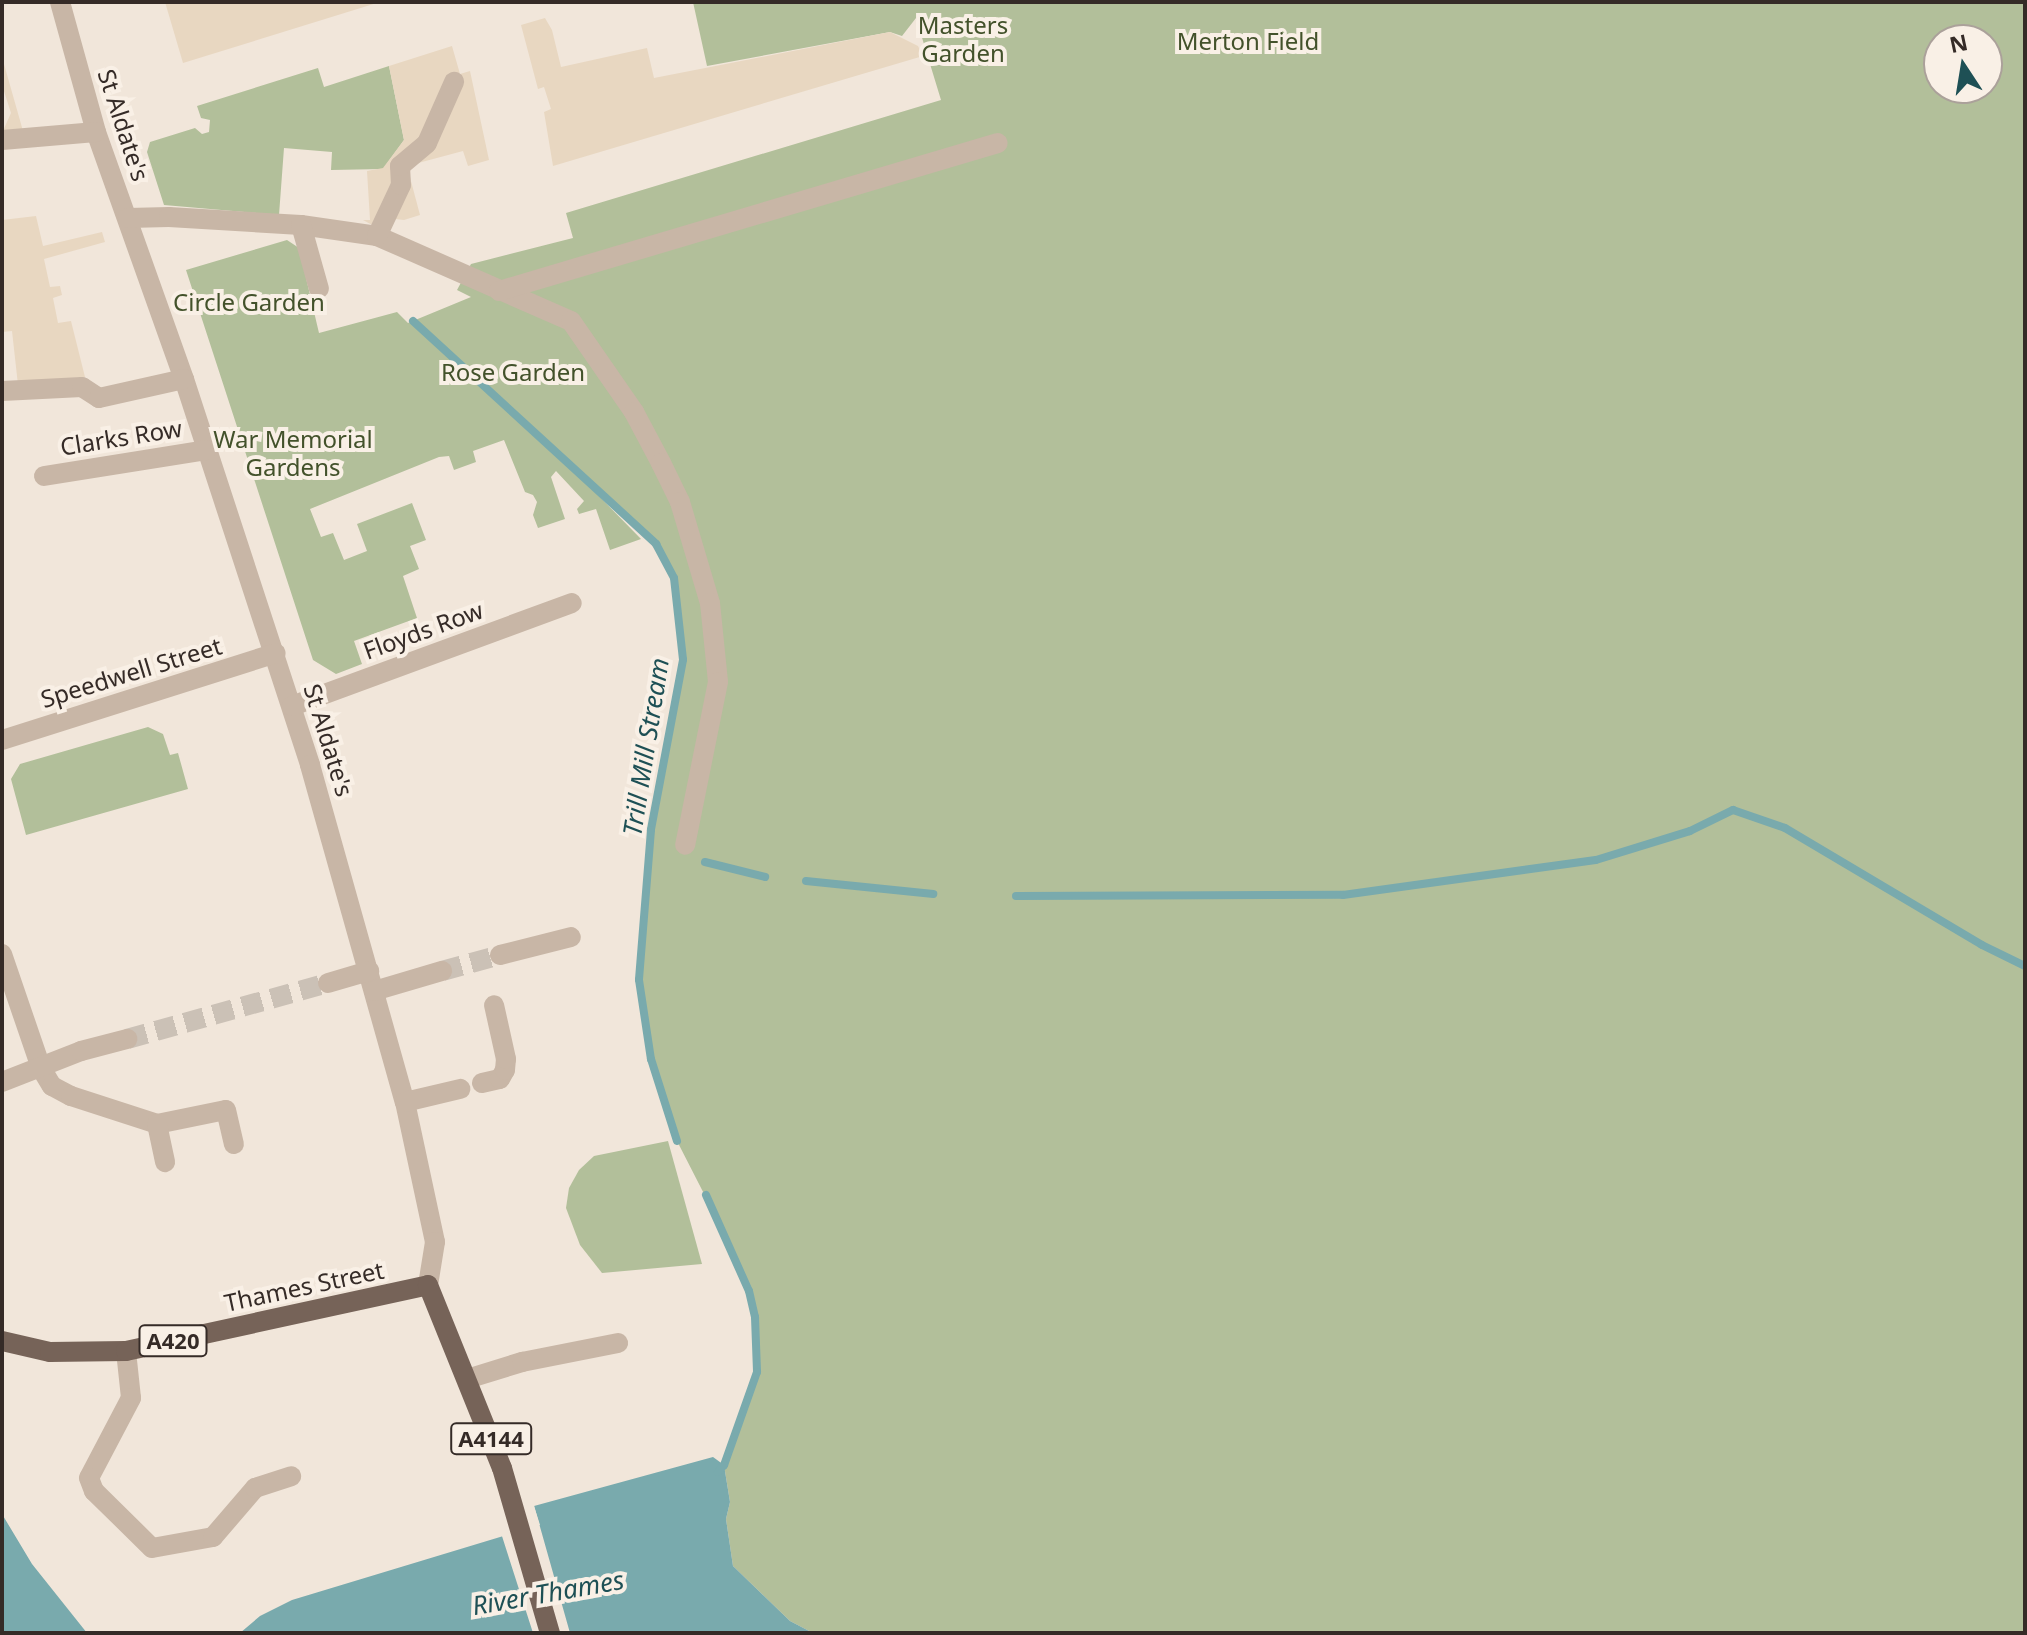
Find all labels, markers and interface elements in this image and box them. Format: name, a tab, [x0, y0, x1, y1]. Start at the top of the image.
park label: Masters Garden	[918, 11, 1008, 67]
north arrow	[1923, 24, 2003, 104]
text: N	[1947, 26, 1970, 59]
park label: Merton Field	[1177, 27, 1319, 55]
street label: St Aldate's	[92, 65, 156, 185]
park label: Circle Garden	[173, 288, 325, 316]
park label: Rose Garden	[441, 358, 585, 386]
street label: Clarks Row	[58, 413, 184, 461]
park label: War Memorial Gardens	[213, 425, 373, 481]
street label: Floyds Row	[359, 595, 487, 665]
street label: Speedwell Street	[37, 631, 225, 713]
water label: Trill Mill Stream	[617, 656, 675, 838]
street label: St Aldate's	[298, 680, 360, 800]
street label: Thames Street	[222, 1255, 386, 1317]
road number: A420	[137, 1323, 209, 1359]
road number: A4144	[449, 1421, 533, 1457]
water label: River Thames	[470, 1564, 626, 1622]

